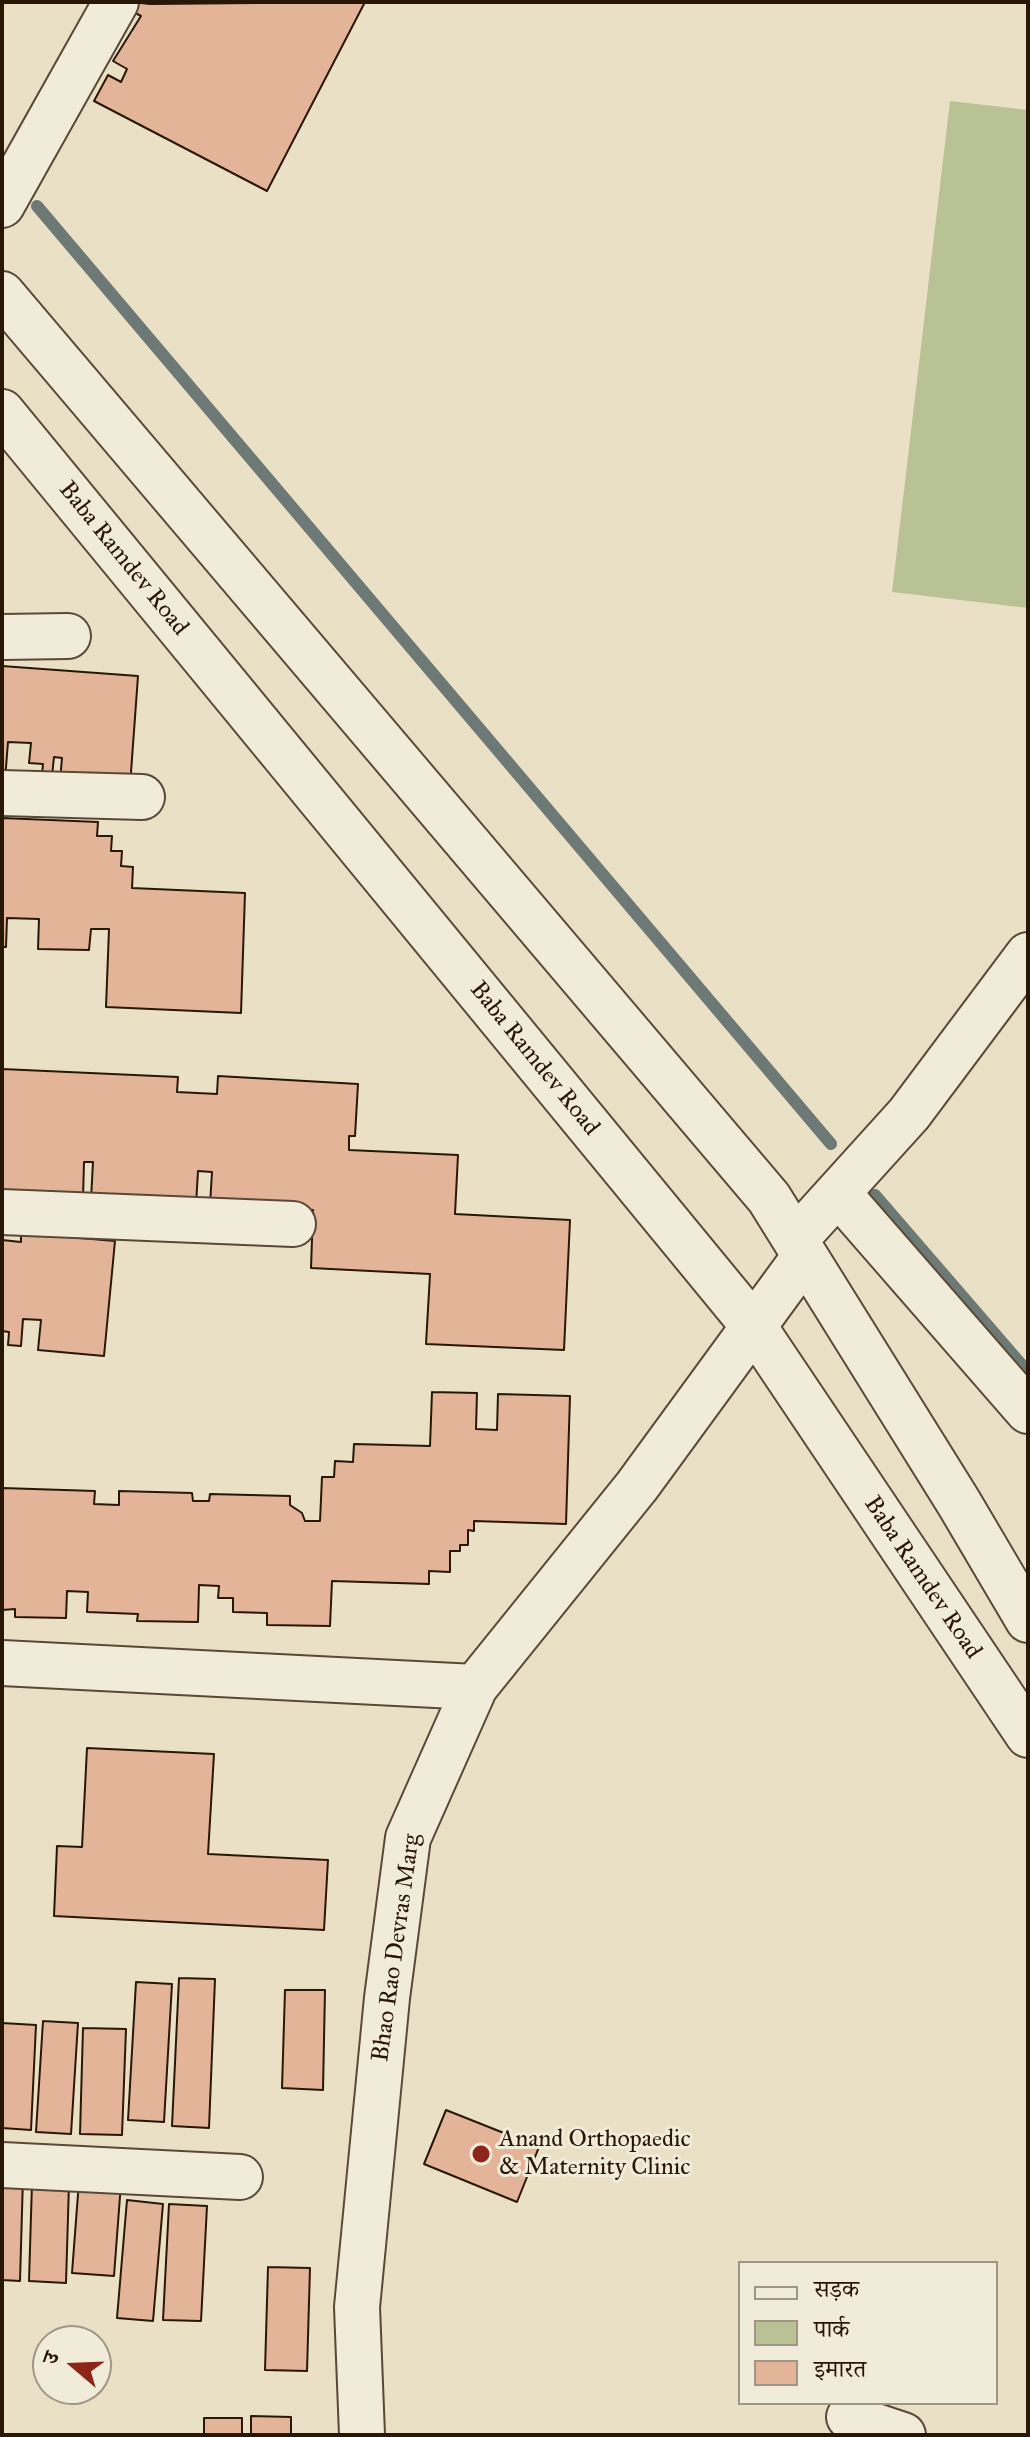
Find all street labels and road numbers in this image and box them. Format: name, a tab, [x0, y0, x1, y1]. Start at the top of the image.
street label: Baba Ramdev Road	[52, 476, 194, 642]
street label: Baba Ramdev Road	[463, 976, 605, 1142]
street label: Baba Ramdev Road	[857, 1491, 987, 1665]
street label: Bhao Rao Devras Marg	[367, 1832, 427, 2064]

